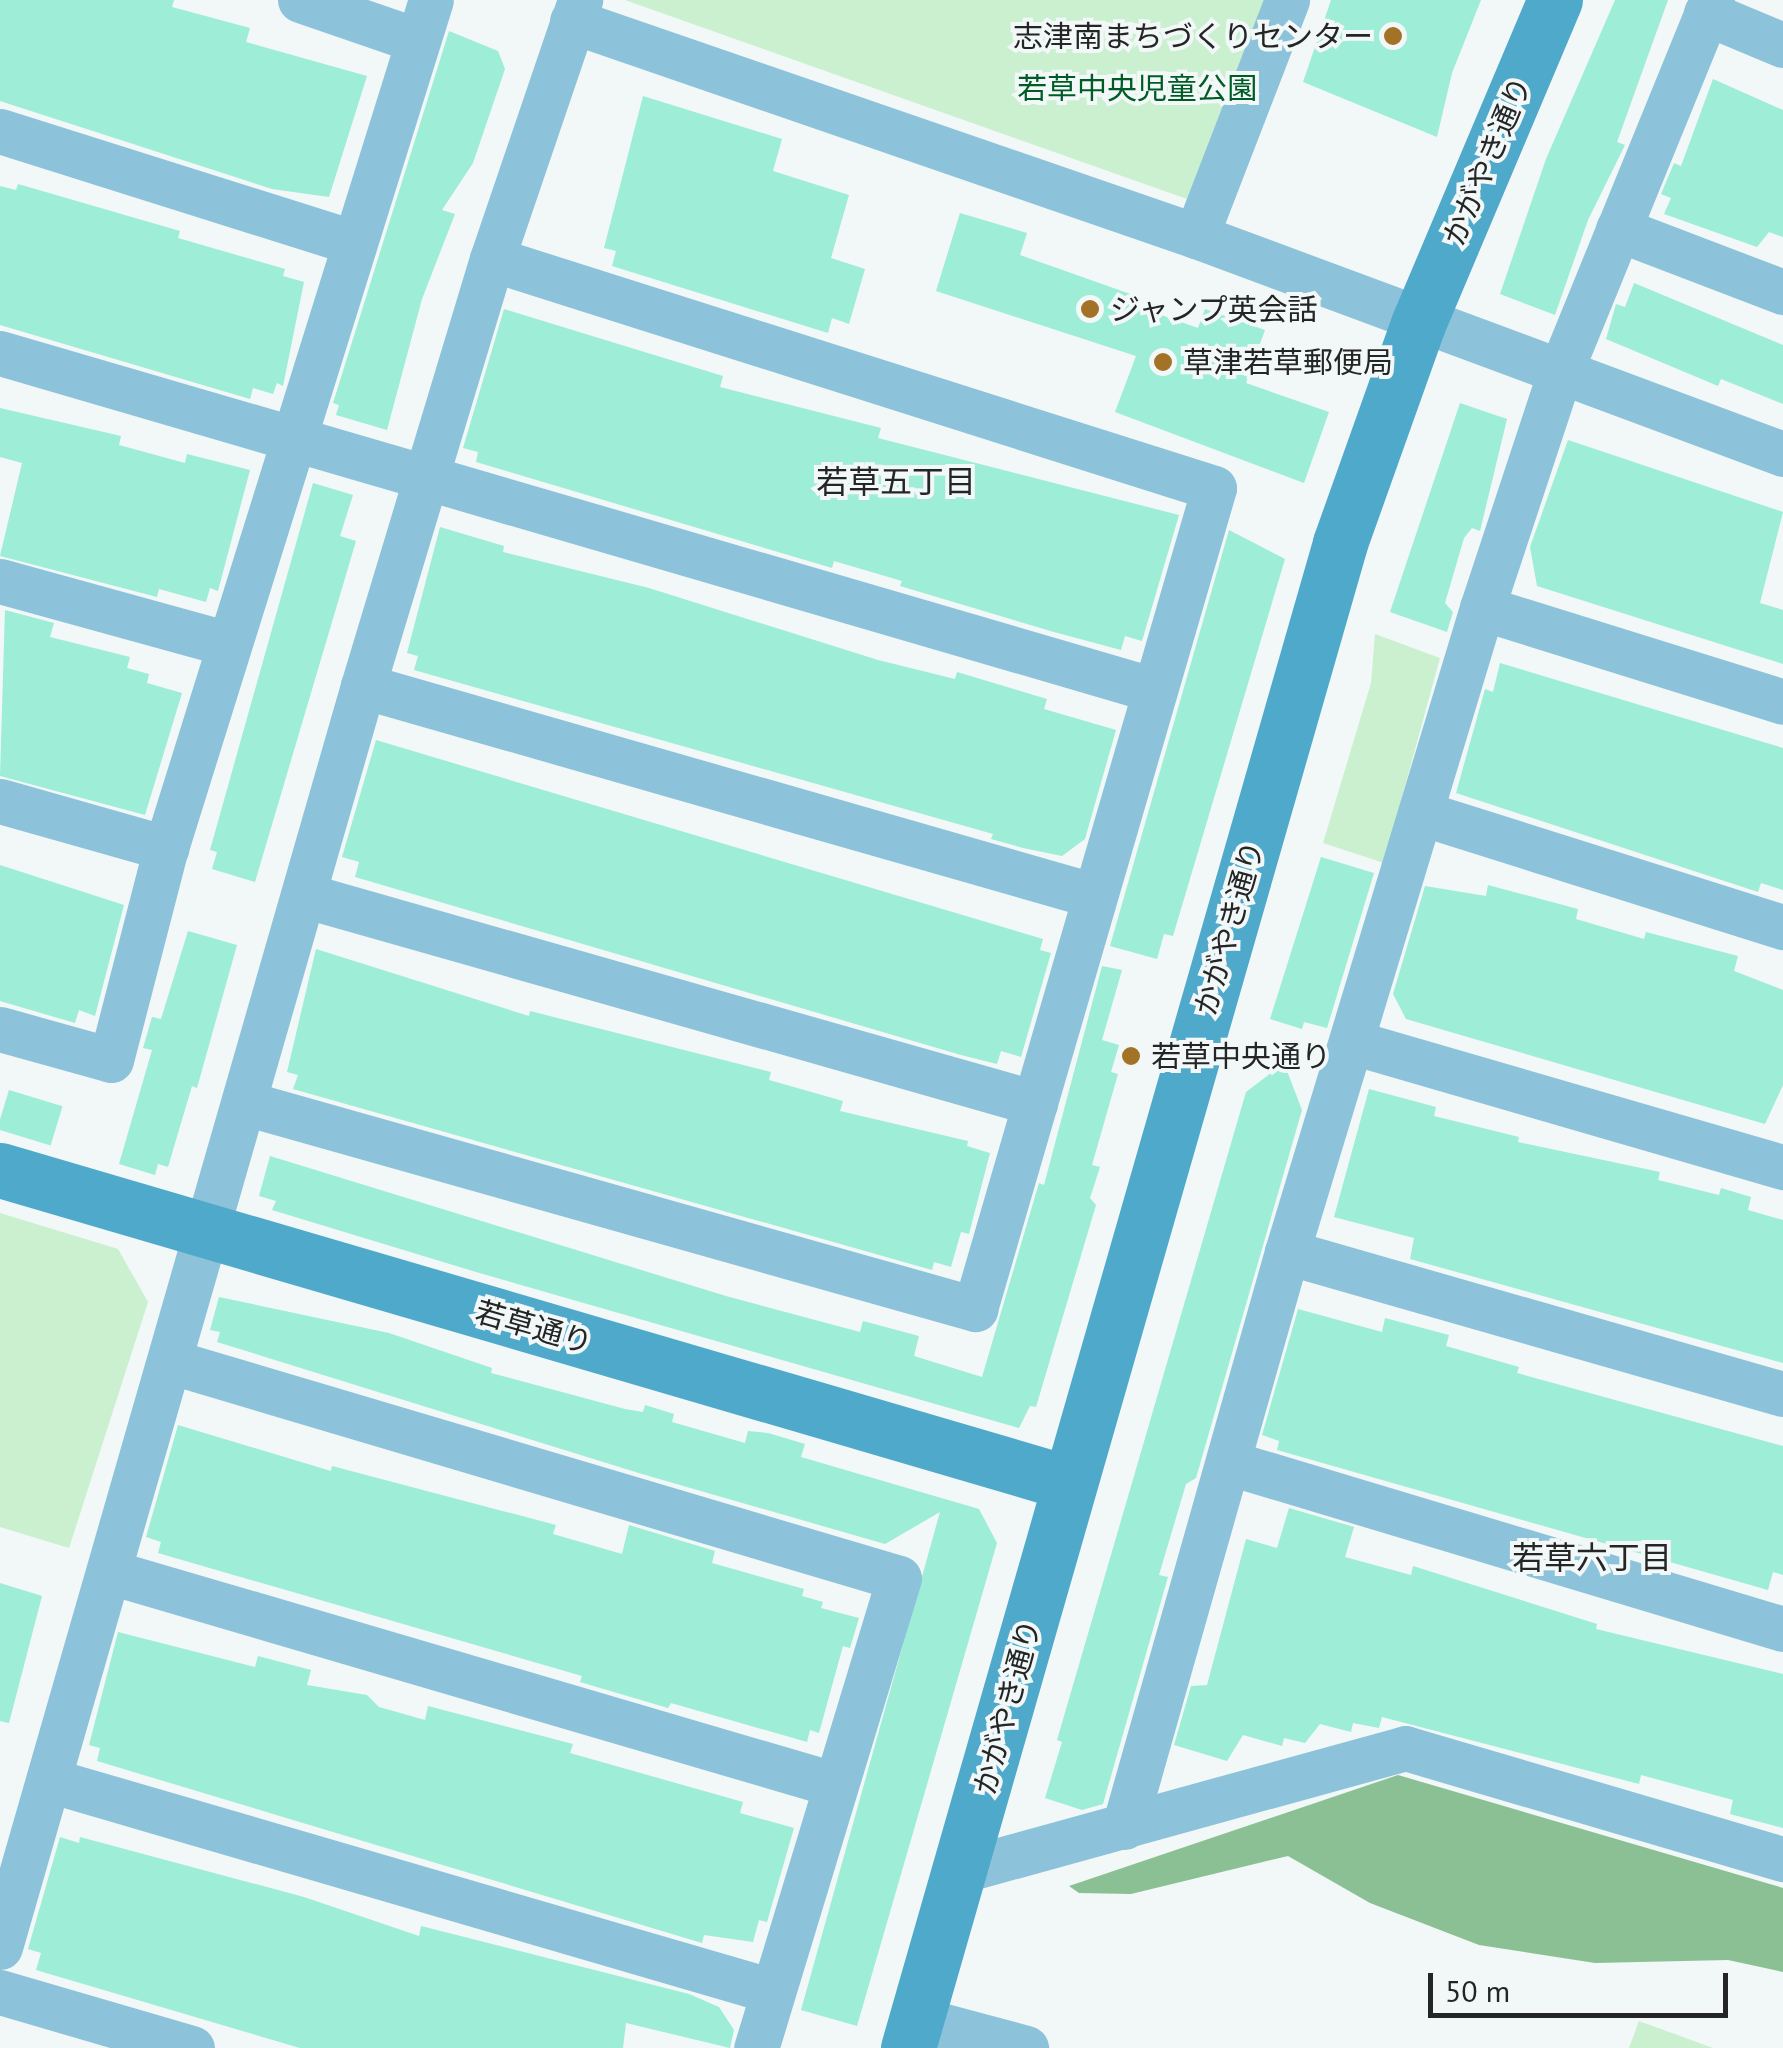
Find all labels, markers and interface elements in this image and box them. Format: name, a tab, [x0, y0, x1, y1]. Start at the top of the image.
place label: 志津南まちづくりセンター	[1013, 18, 1373, 54]
marker: 志津南まちづくりセンター	[1382, 25, 1404, 47]
park label: 若草中央児童公園	[1017, 70, 1257, 106]
street label: かがやき通り	[1435, 71, 1539, 251]
place label: ジャンプ英会話	[1110, 291, 1320, 327]
marker: ジャンプ英会話	[1079, 298, 1101, 320]
place label: 草津若草郵便局	[1183, 344, 1393, 380]
marker: 草津若草郵便局	[1152, 351, 1174, 373]
district label: 若草五丁目	[816, 462, 976, 500]
street label: かがやき通り	[1187, 837, 1271, 1019]
place label: 若草中央通り	[1151, 1038, 1331, 1074]
marker: 若草中央通り	[1120, 1045, 1142, 1067]
street label: 若草通り	[471, 1293, 597, 1361]
district label: 若草六丁目	[1512, 1538, 1672, 1576]
street label: かがやき通り	[966, 1615, 1048, 1799]
scale bar	[1433, 1953, 1733, 2015]
text: 50 m	[1445, 1971, 1510, 2010]

